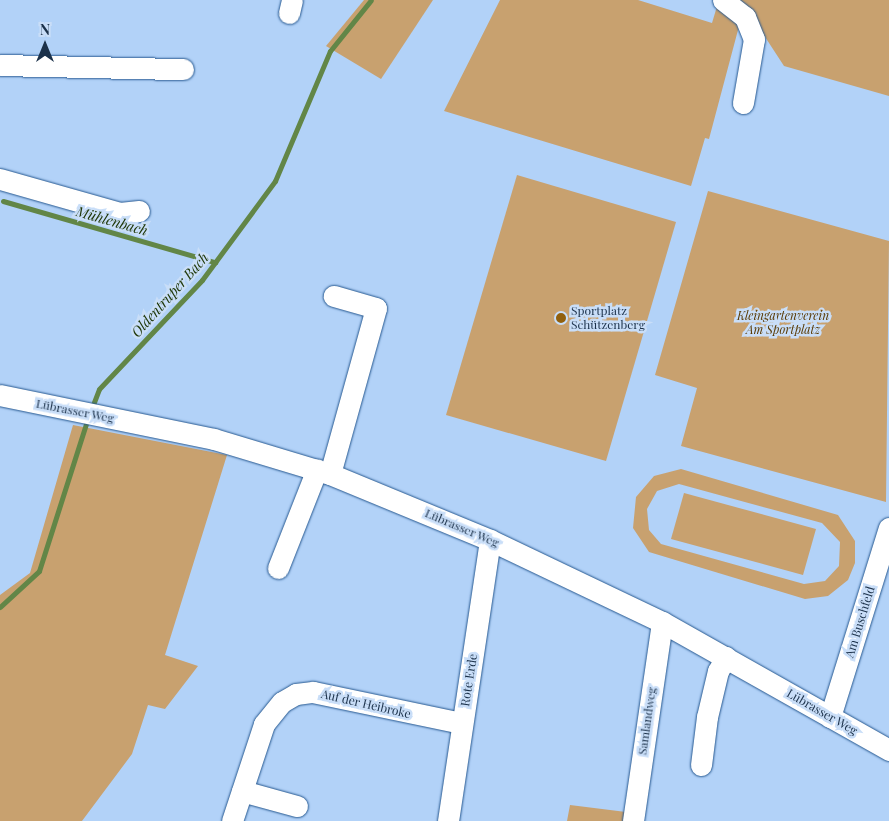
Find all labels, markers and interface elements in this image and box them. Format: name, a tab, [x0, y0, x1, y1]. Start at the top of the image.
north arrow	[20, 20, 70, 70]
text: N	[40, 20, 50, 39]
water label: Mühlenbach	[74, 203, 150, 239]
water label: Oldentruper Bach	[128, 249, 212, 341]
place label: Sportplatz Schützenberg	[571, 304, 645, 332]
park label: Kleingartenverein Am Sportplatz	[737, 309, 829, 337]
marker: Sportplatz Schützenberg	[555, 312, 567, 324]
street label: Lübrasser Weg	[35, 396, 115, 426]
street label: Lübrasser Weg	[423, 506, 501, 550]
street label: Am Buschfeld	[842, 584, 878, 660]
street label: Rote Erde	[458, 653, 480, 707]
street label: Samlandweg	[635, 686, 659, 756]
street label: Lübrasser Weg	[784, 686, 860, 738]
street label: Auf der Heibroke	[320, 687, 412, 721]

